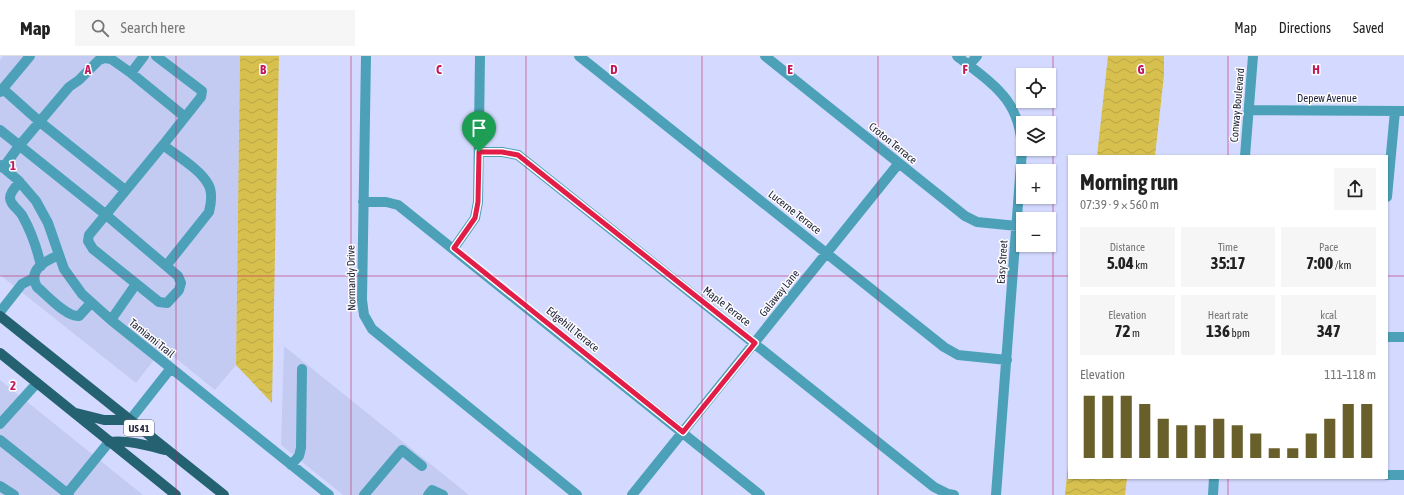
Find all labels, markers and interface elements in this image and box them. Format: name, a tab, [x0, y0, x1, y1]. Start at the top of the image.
search box	[75, 10, 355, 46]
text: Map	[20, 17, 51, 39]
icon: search	[89, 17, 111, 39]
text: Search here	[121, 19, 185, 36]
text: Map	[1234, 20, 1257, 36]
text: Directions	[1279, 20, 1331, 36]
text: Saved	[1353, 20, 1384, 36]
text: A	[84, 62, 92, 77]
text: B	[260, 62, 267, 77]
text: C	[436, 62, 442, 77]
text: D	[610, 62, 618, 77]
text: E	[787, 62, 793, 77]
text: F	[962, 62, 968, 77]
text: G	[1138, 62, 1145, 77]
text: H	[1312, 62, 1320, 77]
street label: Conway Boulevard	[1228, 67, 1246, 143]
map controls	[1016, 68, 1056, 252]
button: locate	[1016, 68, 1056, 108]
street label: Depew Avenue	[1297, 92, 1357, 104]
pin	[462, 111, 496, 152]
button: layers	[1016, 116, 1056, 156]
icon: arrive	[468, 117, 490, 139]
street label: Croton Terrace	[867, 120, 919, 166]
text: 1	[10, 158, 16, 173]
button: +	[1016, 164, 1056, 204]
button: share	[1334, 168, 1376, 210]
text: Morning run	[1080, 169, 1178, 195]
street label: Lucerne Terrace	[766, 188, 824, 236]
text: 07:39 · 9 × 560 m	[1080, 197, 1159, 212]
button: −	[1016, 212, 1056, 252]
street label: Easy Street	[994, 240, 1010, 284]
text: Distance	[1110, 241, 1145, 253]
text: Time	[1218, 241, 1238, 253]
text: Pace	[1319, 241, 1338, 253]
street label: Normandy Drive	[344, 245, 358, 311]
text: 5.04	[1107, 253, 1134, 273]
text: 35:17	[1210, 253, 1245, 273]
text: 7:00	[1306, 253, 1333, 273]
text: km	[1134, 259, 1148, 271]
text: /km	[1333, 259, 1351, 271]
street label: Galaway Lane	[757, 267, 801, 319]
street label: Maple Terrace	[701, 284, 753, 328]
street label: Edgehill Terrace	[544, 304, 602, 354]
text: Elevation	[1108, 309, 1146, 321]
text: Heart rate	[1208, 309, 1248, 321]
text: kcal	[1320, 309, 1337, 321]
street label: Tamiami Trail	[127, 316, 177, 360]
text: 72	[1115, 321, 1131, 341]
text: 136	[1206, 321, 1230, 341]
text: 347	[1317, 321, 1341, 341]
text: m	[1131, 327, 1140, 339]
text: bpm	[1230, 327, 1250, 339]
text: Elevation	[1080, 367, 1125, 382]
text: 111–118 m	[1324, 367, 1376, 382]
text: 2	[10, 378, 16, 393]
road number: US 41	[124, 420, 154, 436]

